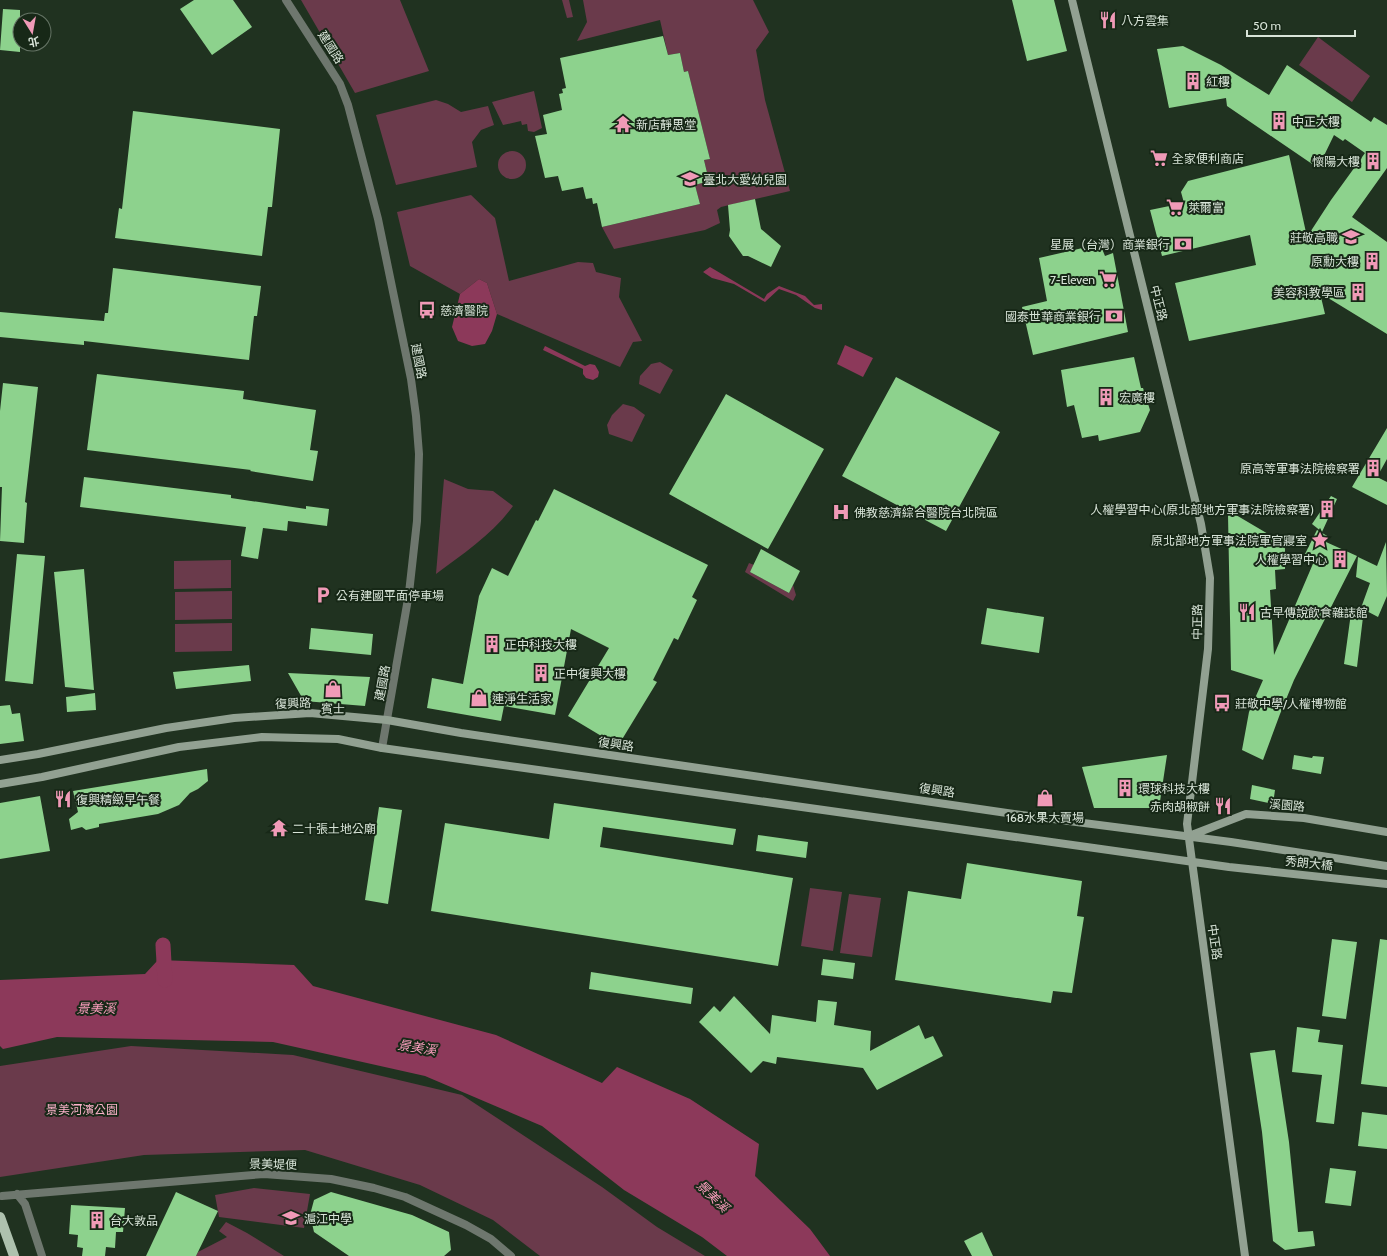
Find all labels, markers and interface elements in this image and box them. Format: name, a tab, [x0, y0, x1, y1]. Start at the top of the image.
restaurant icon: 八方雲集	[1098, 10, 1118, 30]
north arrow	[12, 12, 52, 52]
scale bar	[1247, 12, 1355, 38]
place label: 八方雲集	[1121, 13, 1169, 28]
text: 50 m	[1253, 18, 1281, 33]
street label: 建國路	[315, 28, 347, 66]
text: 北	[27, 34, 41, 50]
building icon: 紅樓	[1183, 71, 1203, 91]
place label: 紅樓	[1206, 74, 1230, 89]
building icon: 中正大樓	[1269, 111, 1289, 131]
temple icon: 新店靜思堂	[613, 114, 633, 134]
place label: 中正大樓	[1292, 114, 1340, 129]
place label: 新店靜思堂	[636, 117, 696, 132]
supermarket icon: 全家便利商店	[1149, 148, 1169, 168]
place label: 全家便利商店	[1172, 151, 1244, 166]
building icon: 懷陽大樓	[1363, 151, 1383, 171]
place label: 懷陽大樓	[1312, 154, 1360, 169]
school or university icon: 臺北大愛幼兒園	[680, 169, 700, 189]
place label: 臺北大愛幼兒園	[703, 172, 787, 187]
supermarket icon: 萊爾富	[1165, 197, 1185, 217]
place label: 萊爾富	[1188, 200, 1224, 215]
school or university icon: 莊敬高職	[1341, 227, 1361, 247]
place label: 莊敬高職	[1290, 230, 1338, 245]
bank icon: 星展（台灣）商業銀行	[1173, 234, 1193, 254]
place label: 星展（台灣）商業銀行	[1050, 237, 1170, 252]
building icon: 原勳大樓	[1362, 251, 1382, 271]
place label: 原勳大樓	[1311, 254, 1359, 269]
supermarket icon: 7-Eleven	[1098, 269, 1118, 289]
place label: 7-Eleven	[1050, 272, 1095, 287]
building icon: 美容科教學區	[1348, 282, 1368, 302]
street label: 中正路	[1147, 284, 1171, 322]
place label: 美容科教學區	[1273, 285, 1345, 300]
bus stop icon: 慈濟醫院	[417, 300, 437, 320]
place label: 慈濟醫院	[440, 303, 488, 318]
bank icon: 國泰世華商業銀行	[1104, 306, 1124, 326]
place label: 國泰世華商業銀行	[1005, 309, 1101, 324]
street label: 建國路	[408, 342, 430, 380]
building icon: 宏廣樓	[1096, 387, 1116, 407]
place label: 宏廣樓	[1119, 390, 1155, 405]
building icon: 原高等軍事法院檢察署	[1363, 458, 1383, 478]
place label: 原高等軍事法院檢察署	[1240, 461, 1360, 476]
building icon: 人權學習中心(原北部地方軍事法院檢察署)	[1317, 499, 1337, 519]
hospital icon: 佛教慈濟綜合醫院台北院區	[831, 502, 851, 522]
place label: 人權學習中心(原北部地方軍事法院檢察署)	[1090, 502, 1314, 517]
place label: 佛教慈濟綜合醫院台北院區	[854, 505, 998, 520]
place icon: 原北部地方軍事法院軍官寢室	[1310, 530, 1330, 550]
place label: 原北部地方軍事法院軍官寢室	[1151, 533, 1307, 548]
building icon: 人權學習中心	[1330, 549, 1350, 569]
place label: 人權學習中心	[1255, 552, 1327, 567]
parking icon: 公有建國平面停車場	[313, 585, 333, 605]
place label: 公有建國平面停車場	[336, 588, 444, 603]
restaurant icon: 古早傳說飲食雜誌館	[1237, 602, 1257, 622]
street label: 中正路	[1189, 604, 1205, 640]
place label: 古早傳說飲食雜誌館	[1260, 605, 1368, 620]
building icon: 正中科技大樓	[482, 634, 502, 654]
place label: 正中科技大樓	[505, 637, 577, 652]
building icon: 正中復興大樓	[531, 663, 551, 683]
street label: 建國路	[371, 664, 393, 702]
place label: 正中復興大樓	[554, 666, 626, 681]
shop icon: 賓士	[323, 679, 343, 699]
shop icon: 連淨生活家	[469, 688, 489, 708]
place label: 連淨生活家	[492, 691, 552, 706]
bus stop icon: 莊敬中學/人權博物館	[1212, 693, 1232, 713]
street label: 復興路	[275, 695, 311, 711]
place label: 莊敬中學/人權博物館	[1235, 696, 1347, 711]
place label: 賓士	[321, 701, 345, 716]
street label: 復興路	[597, 734, 635, 754]
building icon: 環球科技大樓	[1115, 778, 1135, 798]
street label: 復興路	[918, 780, 956, 800]
place label: 環球科技大樓	[1138, 781, 1210, 796]
shop icon: 168水果大賣場	[1035, 788, 1055, 808]
restaurant icon: 復興精緻早午餐	[53, 789, 73, 809]
place label: 復興精緻早午餐	[76, 792, 160, 807]
restaurant icon: 赤肉胡椒餅	[1213, 796, 1233, 816]
street label: 溪園路	[1268, 796, 1306, 814]
place label: 赤肉胡椒餅	[1150, 799, 1210, 814]
place label: 168水果大賣場	[1006, 810, 1084, 825]
temple icon: 二十張土地公廟	[269, 818, 289, 838]
place label: 二十張土地公廟	[292, 821, 376, 836]
street label: 秀朗大橋	[1284, 853, 1334, 873]
street label: 中正路	[1205, 923, 1225, 961]
water label: 景美溪	[76, 1000, 117, 1016]
water label: 景美溪	[396, 1036, 439, 1058]
park label: 景美河濱公園	[46, 1102, 118, 1117]
street label: 景美堤便	[249, 1156, 297, 1172]
water label: 景美溪	[693, 1177, 734, 1217]
school or university icon: 滬江中學	[281, 1208, 301, 1228]
building icon: 台大敦品	[87, 1210, 107, 1230]
place label: 滬江中學	[304, 1211, 352, 1226]
place label: 台大敦品	[110, 1213, 158, 1228]

